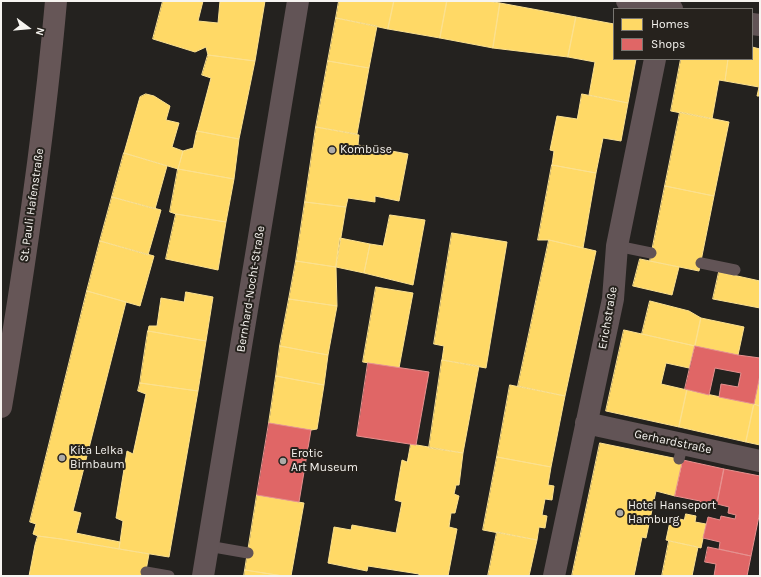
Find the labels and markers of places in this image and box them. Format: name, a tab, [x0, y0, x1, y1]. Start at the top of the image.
place label: Kombüse	[340, 143, 392, 157]
marker: Kombüse	[327, 145, 337, 155]
place label: Kita Lelka Birnbaum	[70, 444, 125, 472]
place label: Erotic Art Museum	[291, 447, 358, 475]
marker: Kita Lelka Birnbaum	[57, 453, 67, 463]
marker: Erotic Art Museum	[278, 456, 288, 466]
place label: Hotel Hanseport Hamburg	[628, 499, 716, 527]
marker: Hotel Hanseport Hamburg	[615, 508, 625, 518]

